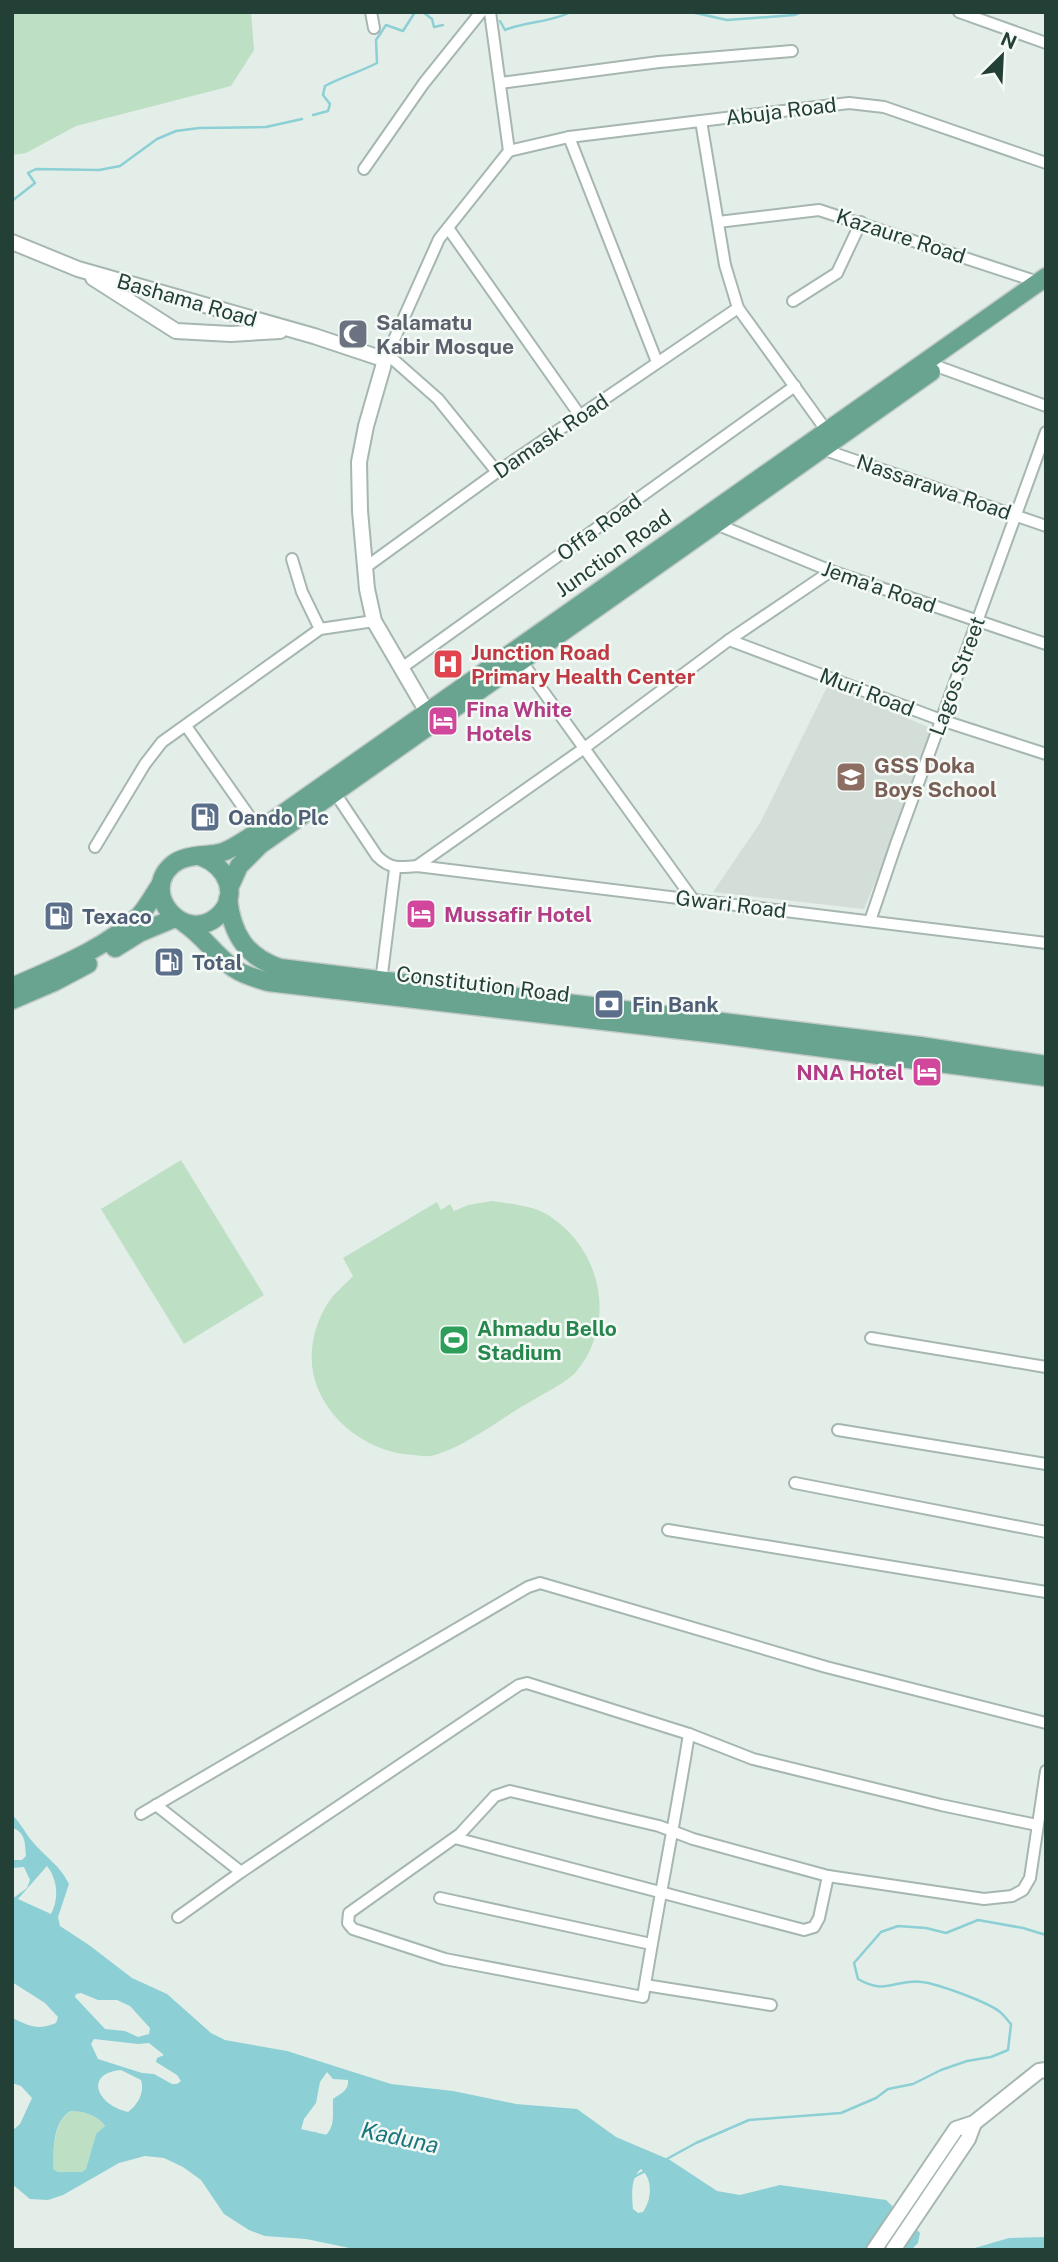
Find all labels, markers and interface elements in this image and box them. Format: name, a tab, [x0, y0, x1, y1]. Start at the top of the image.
north arrow	[967, 21, 1037, 91]
text: N	[998, 27, 1020, 54]
street label: Abuja Road	[724, 92, 838, 130]
street label: Kazaure Road	[833, 203, 969, 269]
street label: Bashama Road	[114, 268, 260, 332]
place label: Salamatu Kabir Mosque	[376, 310, 514, 359]
mosque icon: Salamatu Kabir Mosque	[336, 317, 370, 351]
street label: Damask Road	[489, 388, 613, 484]
street label: Nassarawa Road	[853, 449, 1015, 525]
street label: Offa Road	[552, 488, 646, 566]
street label: Junction Road	[550, 504, 676, 602]
street label: Jema'a Road	[819, 556, 939, 618]
street label: Lagos Street	[924, 613, 990, 739]
place label: Junction Road Primary Health Center	[471, 640, 696, 689]
hospital icon: Junction Road Primary Health Center	[431, 647, 465, 681]
street label: Muri Road	[816, 663, 918, 721]
place label: Fina White Hotels	[466, 697, 572, 746]
hotel icon: Fina White Hotels	[426, 704, 460, 738]
place label: GSS Doka Boys School	[874, 753, 997, 802]
school or university icon: GSS Doka Boys School	[834, 760, 868, 794]
fuel station icon: Oando Plc	[188, 800, 222, 834]
place label: Oando Plc	[228, 805, 329, 830]
street label: Gwari Road	[674, 885, 788, 923]
hotel icon: Mussafir Hotel	[404, 897, 438, 931]
fuel station icon: Texaco	[42, 899, 76, 933]
place label: Mussafir Hotel	[444, 902, 592, 927]
place label: Texaco	[82, 904, 152, 929]
fuel station icon: Total	[152, 945, 186, 979]
place label: Total	[192, 950, 243, 975]
street label: Constitution Road	[395, 961, 571, 1007]
bank icon: Fin Bank	[592, 987, 626, 1021]
place label: Fin Bank	[632, 992, 719, 1017]
hotel icon: NNA Hotel	[910, 1055, 944, 1089]
place label: NNA Hotel	[796, 1060, 904, 1085]
place label: Ahmadu Bello Stadium	[477, 1316, 617, 1365]
sports icon: Ahmadu Bello Stadium	[437, 1323, 471, 1357]
water label: Kaduna	[359, 2116, 441, 2158]

